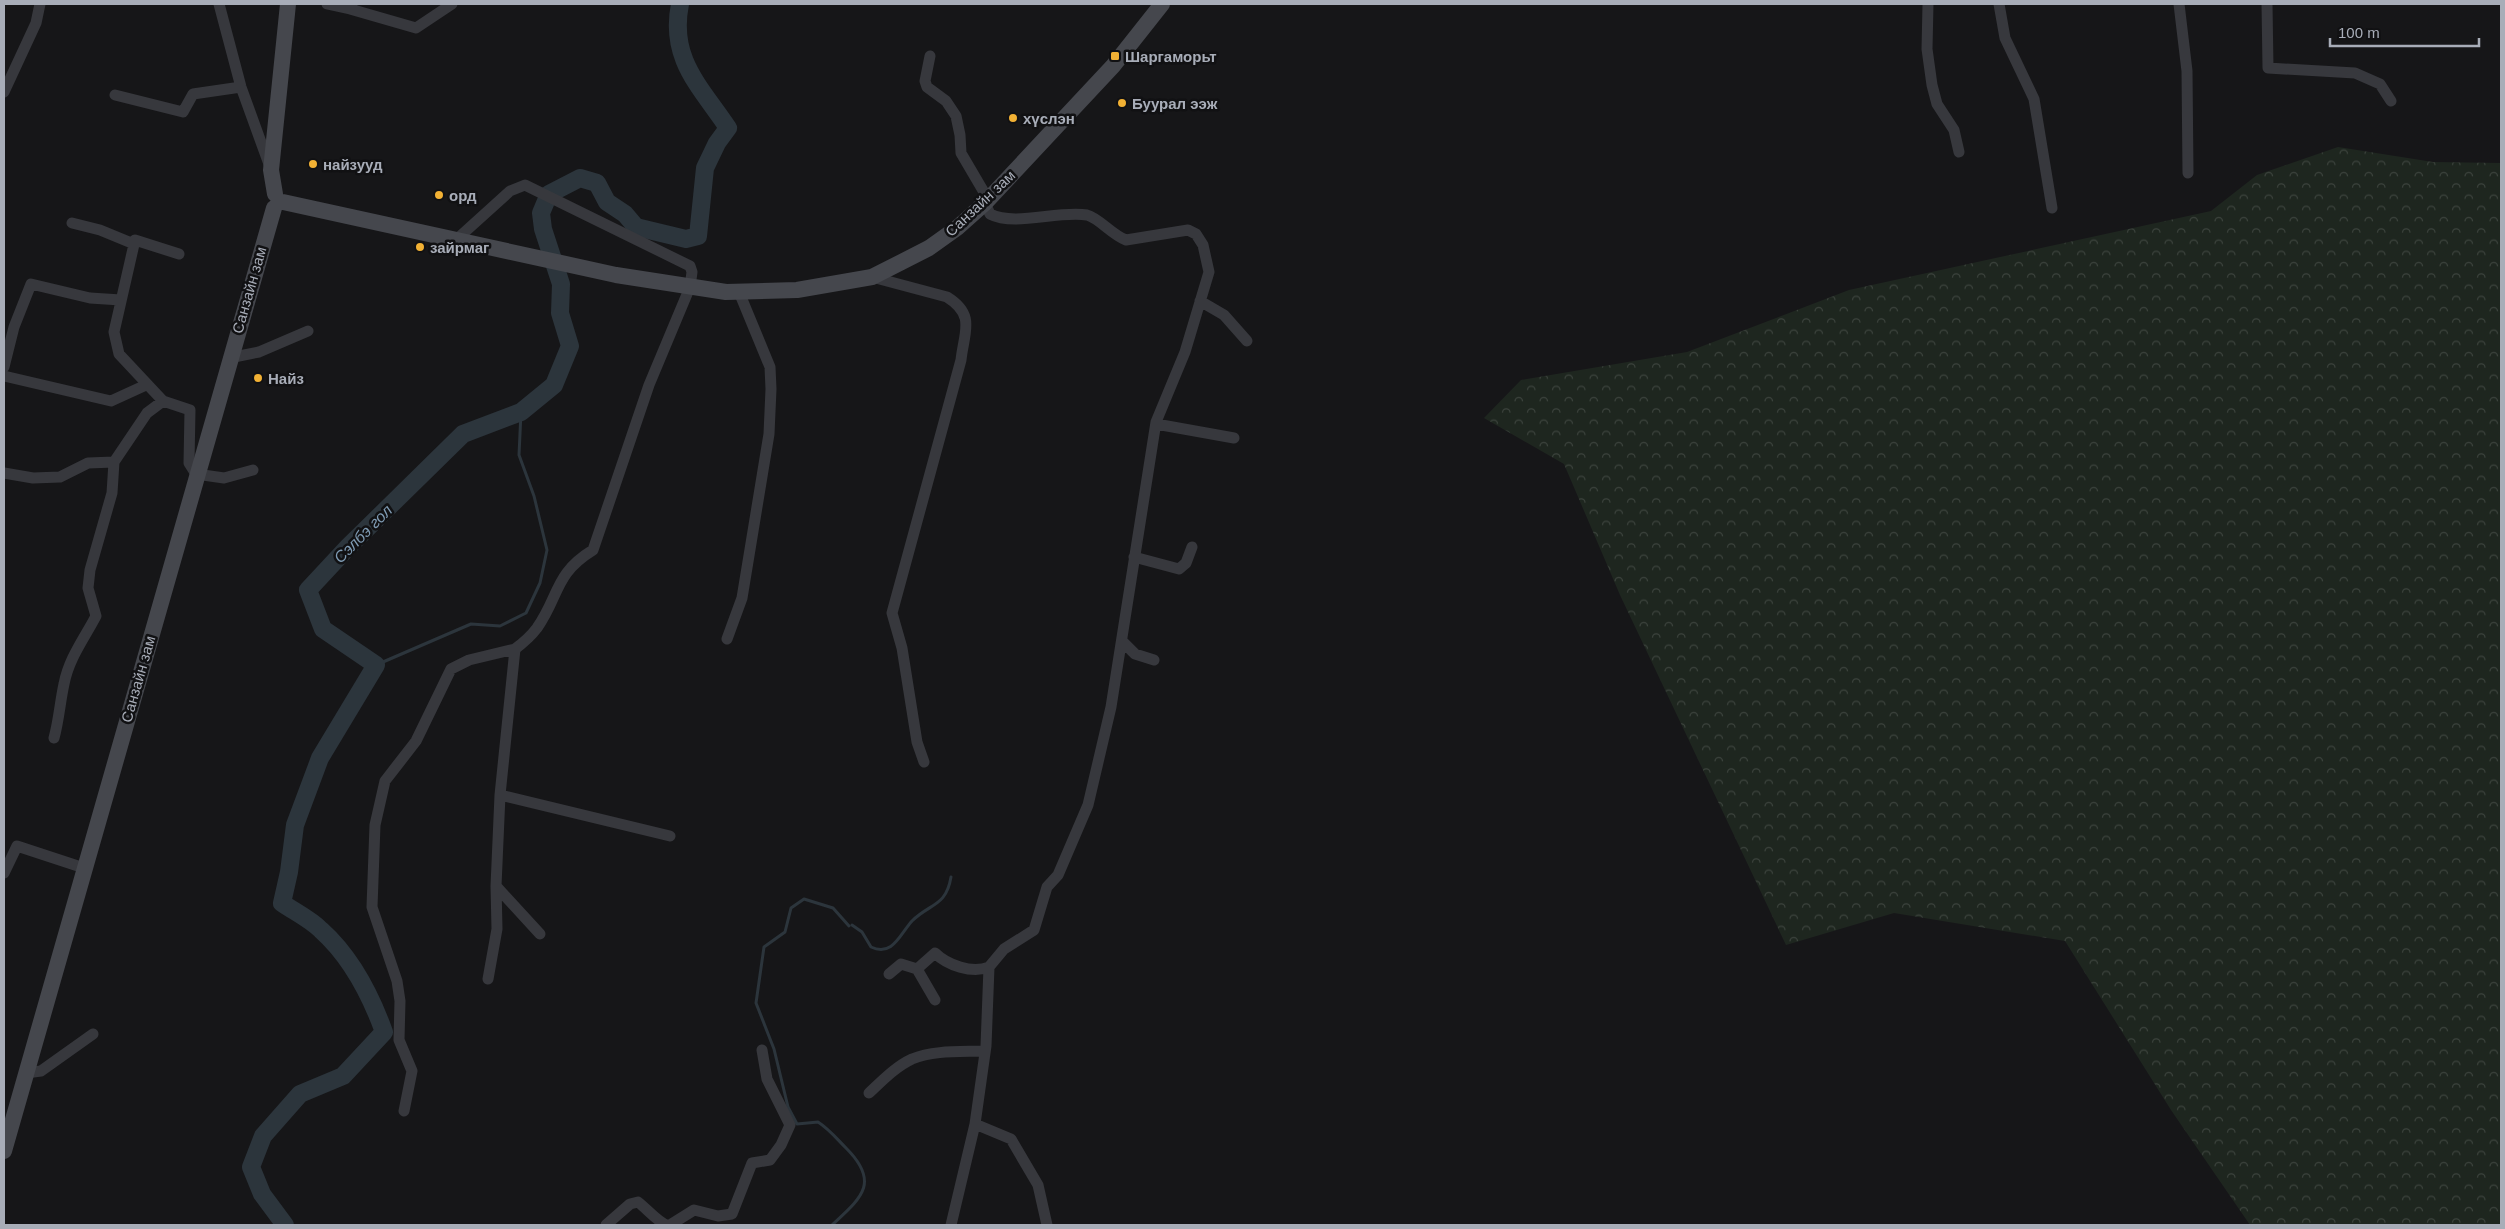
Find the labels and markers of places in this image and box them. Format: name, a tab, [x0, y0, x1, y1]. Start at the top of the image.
place label: Шаргаморьт	[1125, 48, 1217, 65]
marker: Шаргаморьт	[1109, 50, 1121, 62]
place label: Буурал ээж	[1132, 95, 1218, 112]
marker: Буурал ээж	[1116, 97, 1128, 109]
place label: хүслэн	[1023, 110, 1075, 127]
marker: хүслэн	[1007, 112, 1019, 124]
place label: найзууд	[323, 156, 383, 173]
marker: найзууд	[307, 158, 319, 170]
place label: орд	[449, 187, 477, 204]
marker: орд	[433, 189, 445, 201]
place label: зайрмаг	[430, 239, 489, 256]
marker: зайрмаг	[414, 241, 426, 253]
place label: Найз	[268, 370, 304, 387]
marker: Найз	[252, 372, 264, 384]

